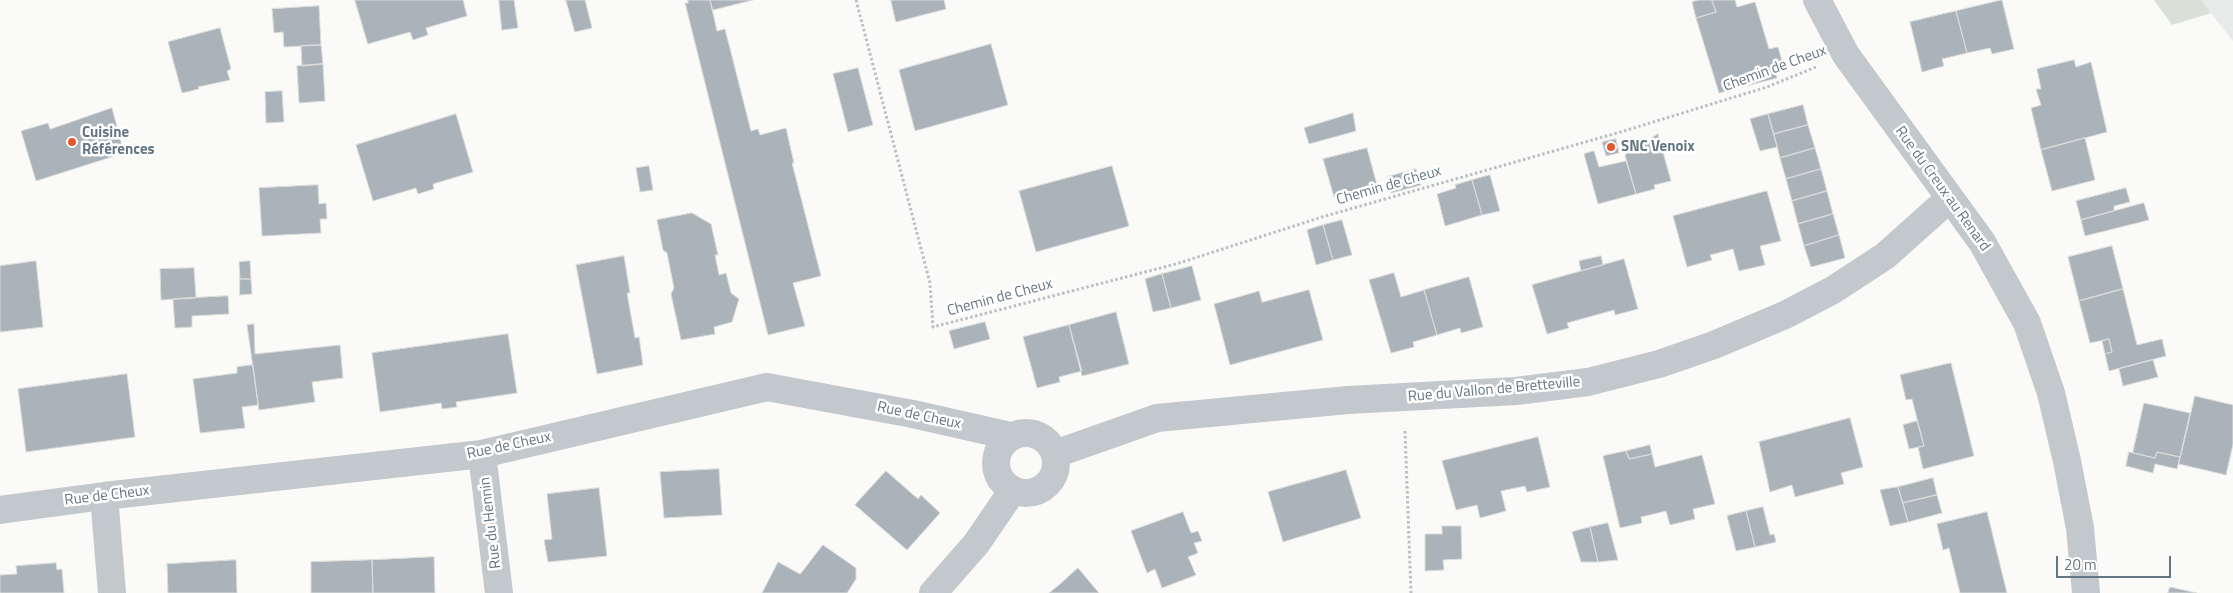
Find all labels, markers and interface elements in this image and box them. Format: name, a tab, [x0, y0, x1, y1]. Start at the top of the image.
street label: Chemin de Cheux	[1721, 42, 1829, 96]
street label: Rue du Creux au Renard	[1891, 123, 1993, 255]
place label: Cuisine Références	[82, 124, 155, 159]
marker: Cuisine Références	[66, 136, 78, 148]
place label: SNC Venoix	[1621, 138, 1695, 156]
marker: SNC Venoix	[1605, 141, 1617, 153]
street label: Chemin de Cheux	[1334, 162, 1444, 210]
street label: Chemin de Cheux	[945, 275, 1055, 321]
street label: Rue du Vallon de Bretteville	[1407, 374, 1581, 406]
street label: Rue de Cheux	[875, 398, 963, 434]
street label: Rue de Cheux	[465, 428, 553, 464]
street label: Rue du Hennin	[476, 476, 506, 570]
street label: Rue de Cheux	[64, 482, 150, 510]
scale bar	[2058, 546, 2173, 578]
text: 20 m	[2064, 553, 2097, 576]

